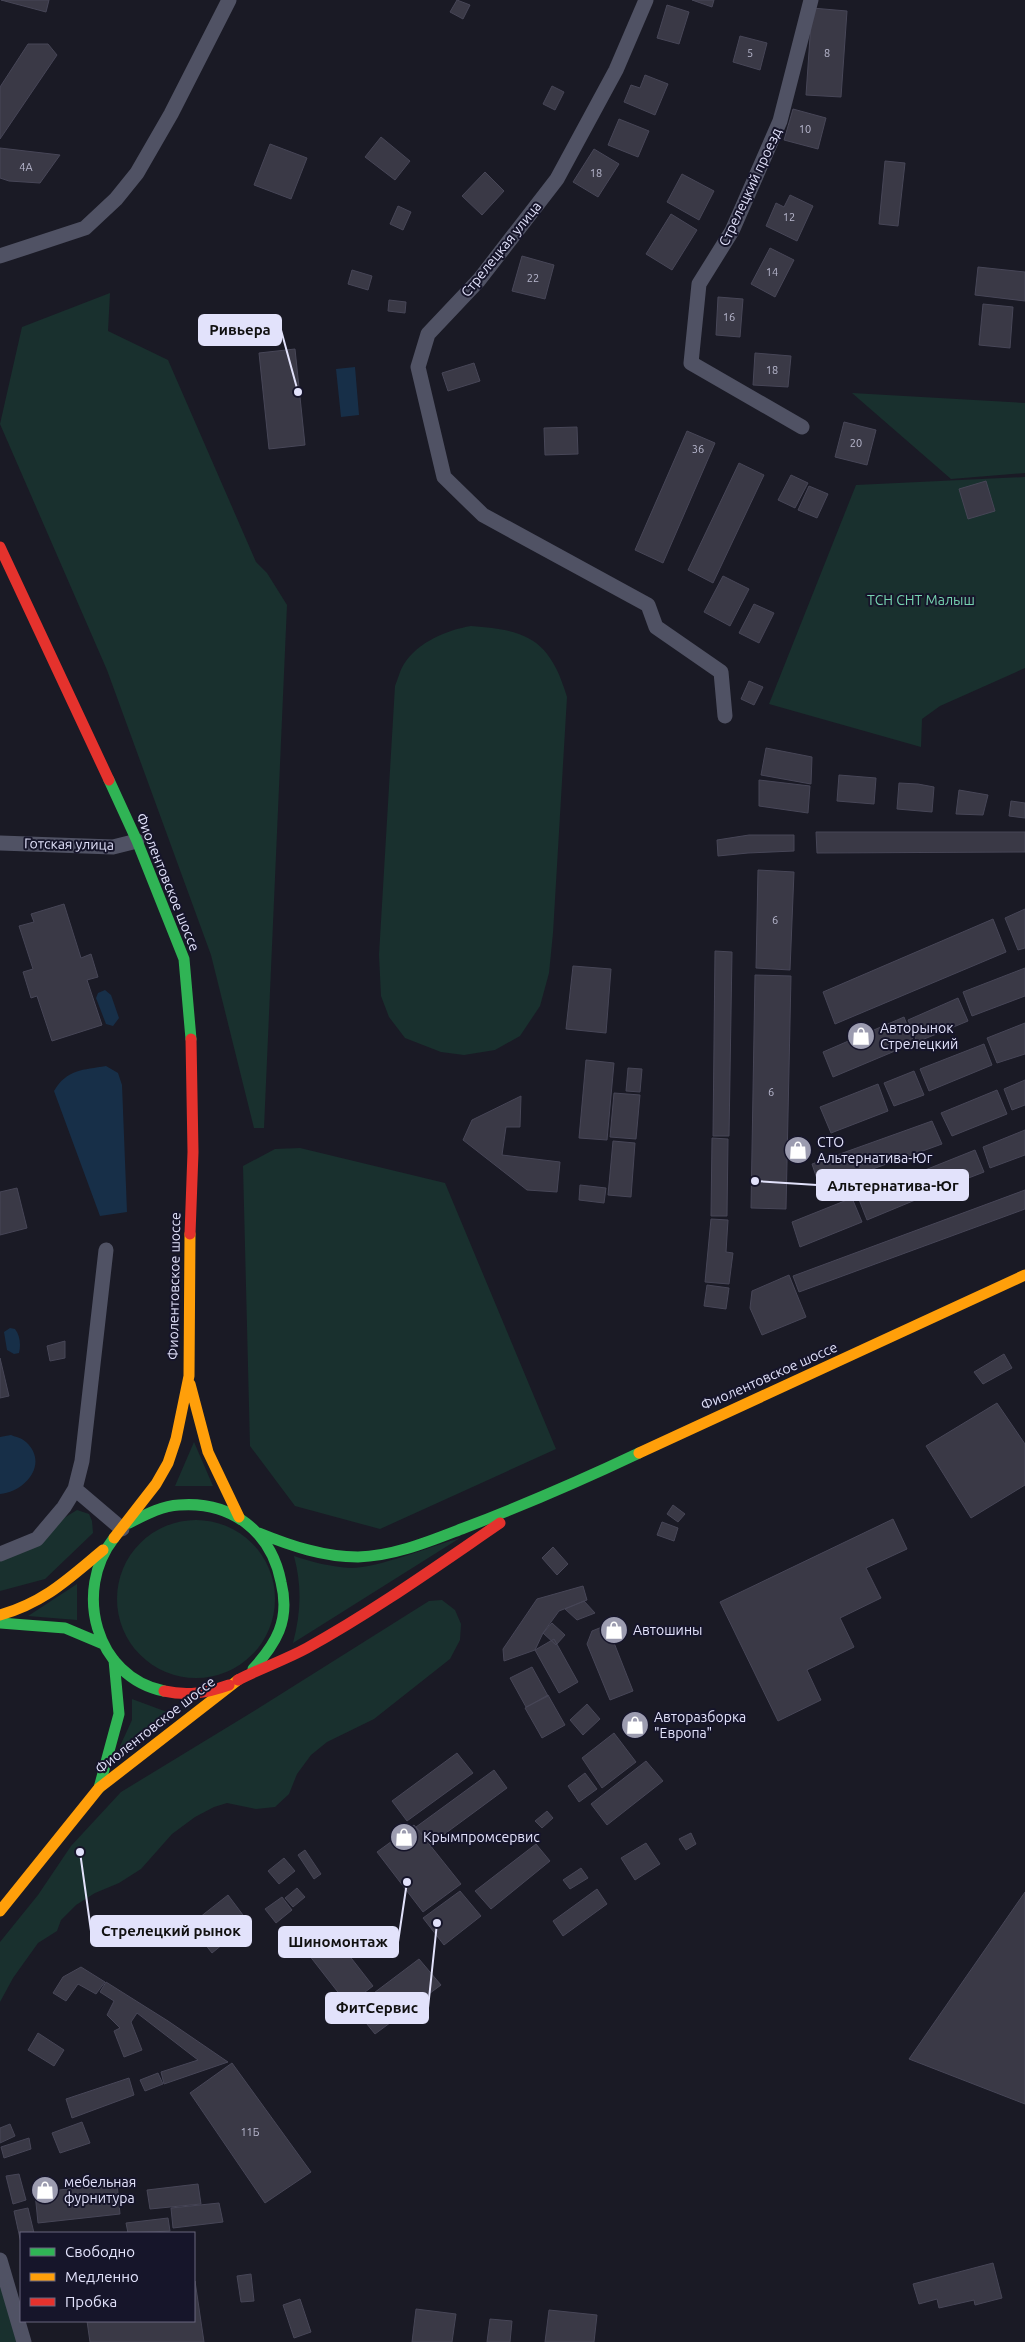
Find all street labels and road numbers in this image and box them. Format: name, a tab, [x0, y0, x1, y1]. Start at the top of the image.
street label: Стрелецкий проезд	[716, 125, 784, 249]
street label: Стрелецкая улица	[458, 198, 544, 300]
street label: Фиолентовское шоссе	[133, 811, 203, 953]
street label: Готская улица	[24, 835, 114, 853]
street label: Фиолентовское шоссе	[165, 1212, 183, 1360]
street label: Фиолентовское шоссе	[698, 1339, 840, 1413]
street label: Фиолентовское шоссе	[92, 1673, 218, 1777]

